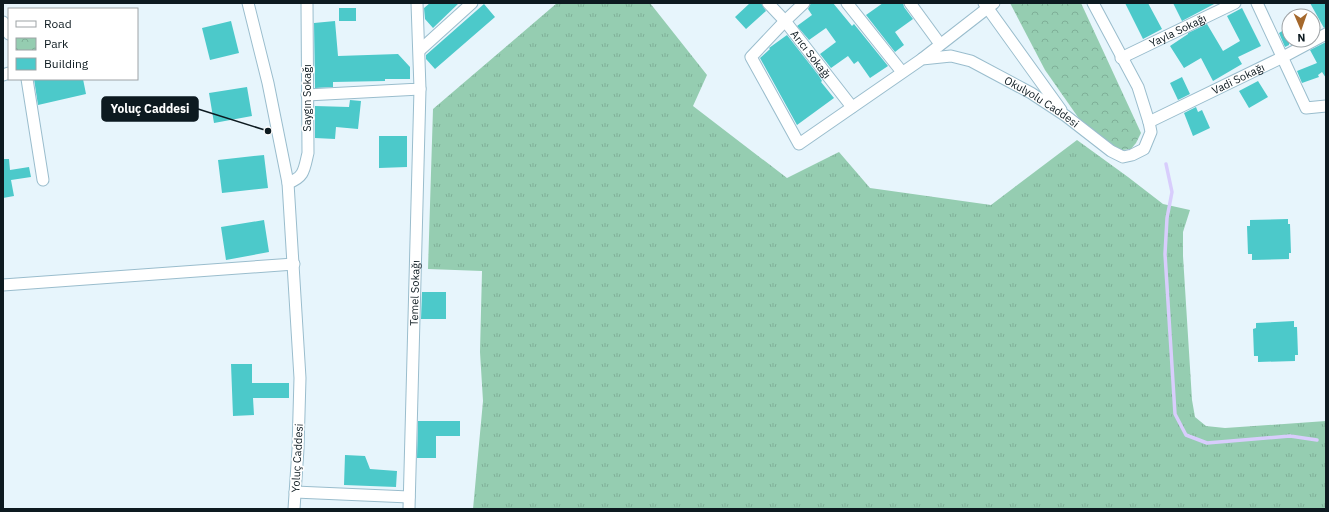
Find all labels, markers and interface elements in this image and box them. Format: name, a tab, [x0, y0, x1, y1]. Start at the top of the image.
legend	[8, 8, 138, 80]
north arrow	[1281, 8, 1321, 48]
street label: Yayla Sokağı	[1147, 11, 1209, 50]
text: Road	[44, 16, 72, 31]
street label: Arıcı Sokağı	[788, 27, 834, 81]
text: N	[1297, 31, 1306, 45]
text: Park	[44, 36, 69, 51]
text: Building	[44, 56, 89, 71]
street label: Vadi Sokağı	[1209, 60, 1267, 97]
street label: Saygın Sokağı	[300, 64, 314, 132]
street label: Okulyolu Caddesi	[1002, 73, 1082, 131]
callout: Yoluç Caddesi	[102, 97, 198, 121]
text: Yoluç Caddesi	[110, 101, 190, 116]
street label: Temel Sokağı	[407, 260, 423, 326]
street label: Yoluç Caddesi	[288, 423, 306, 493]

